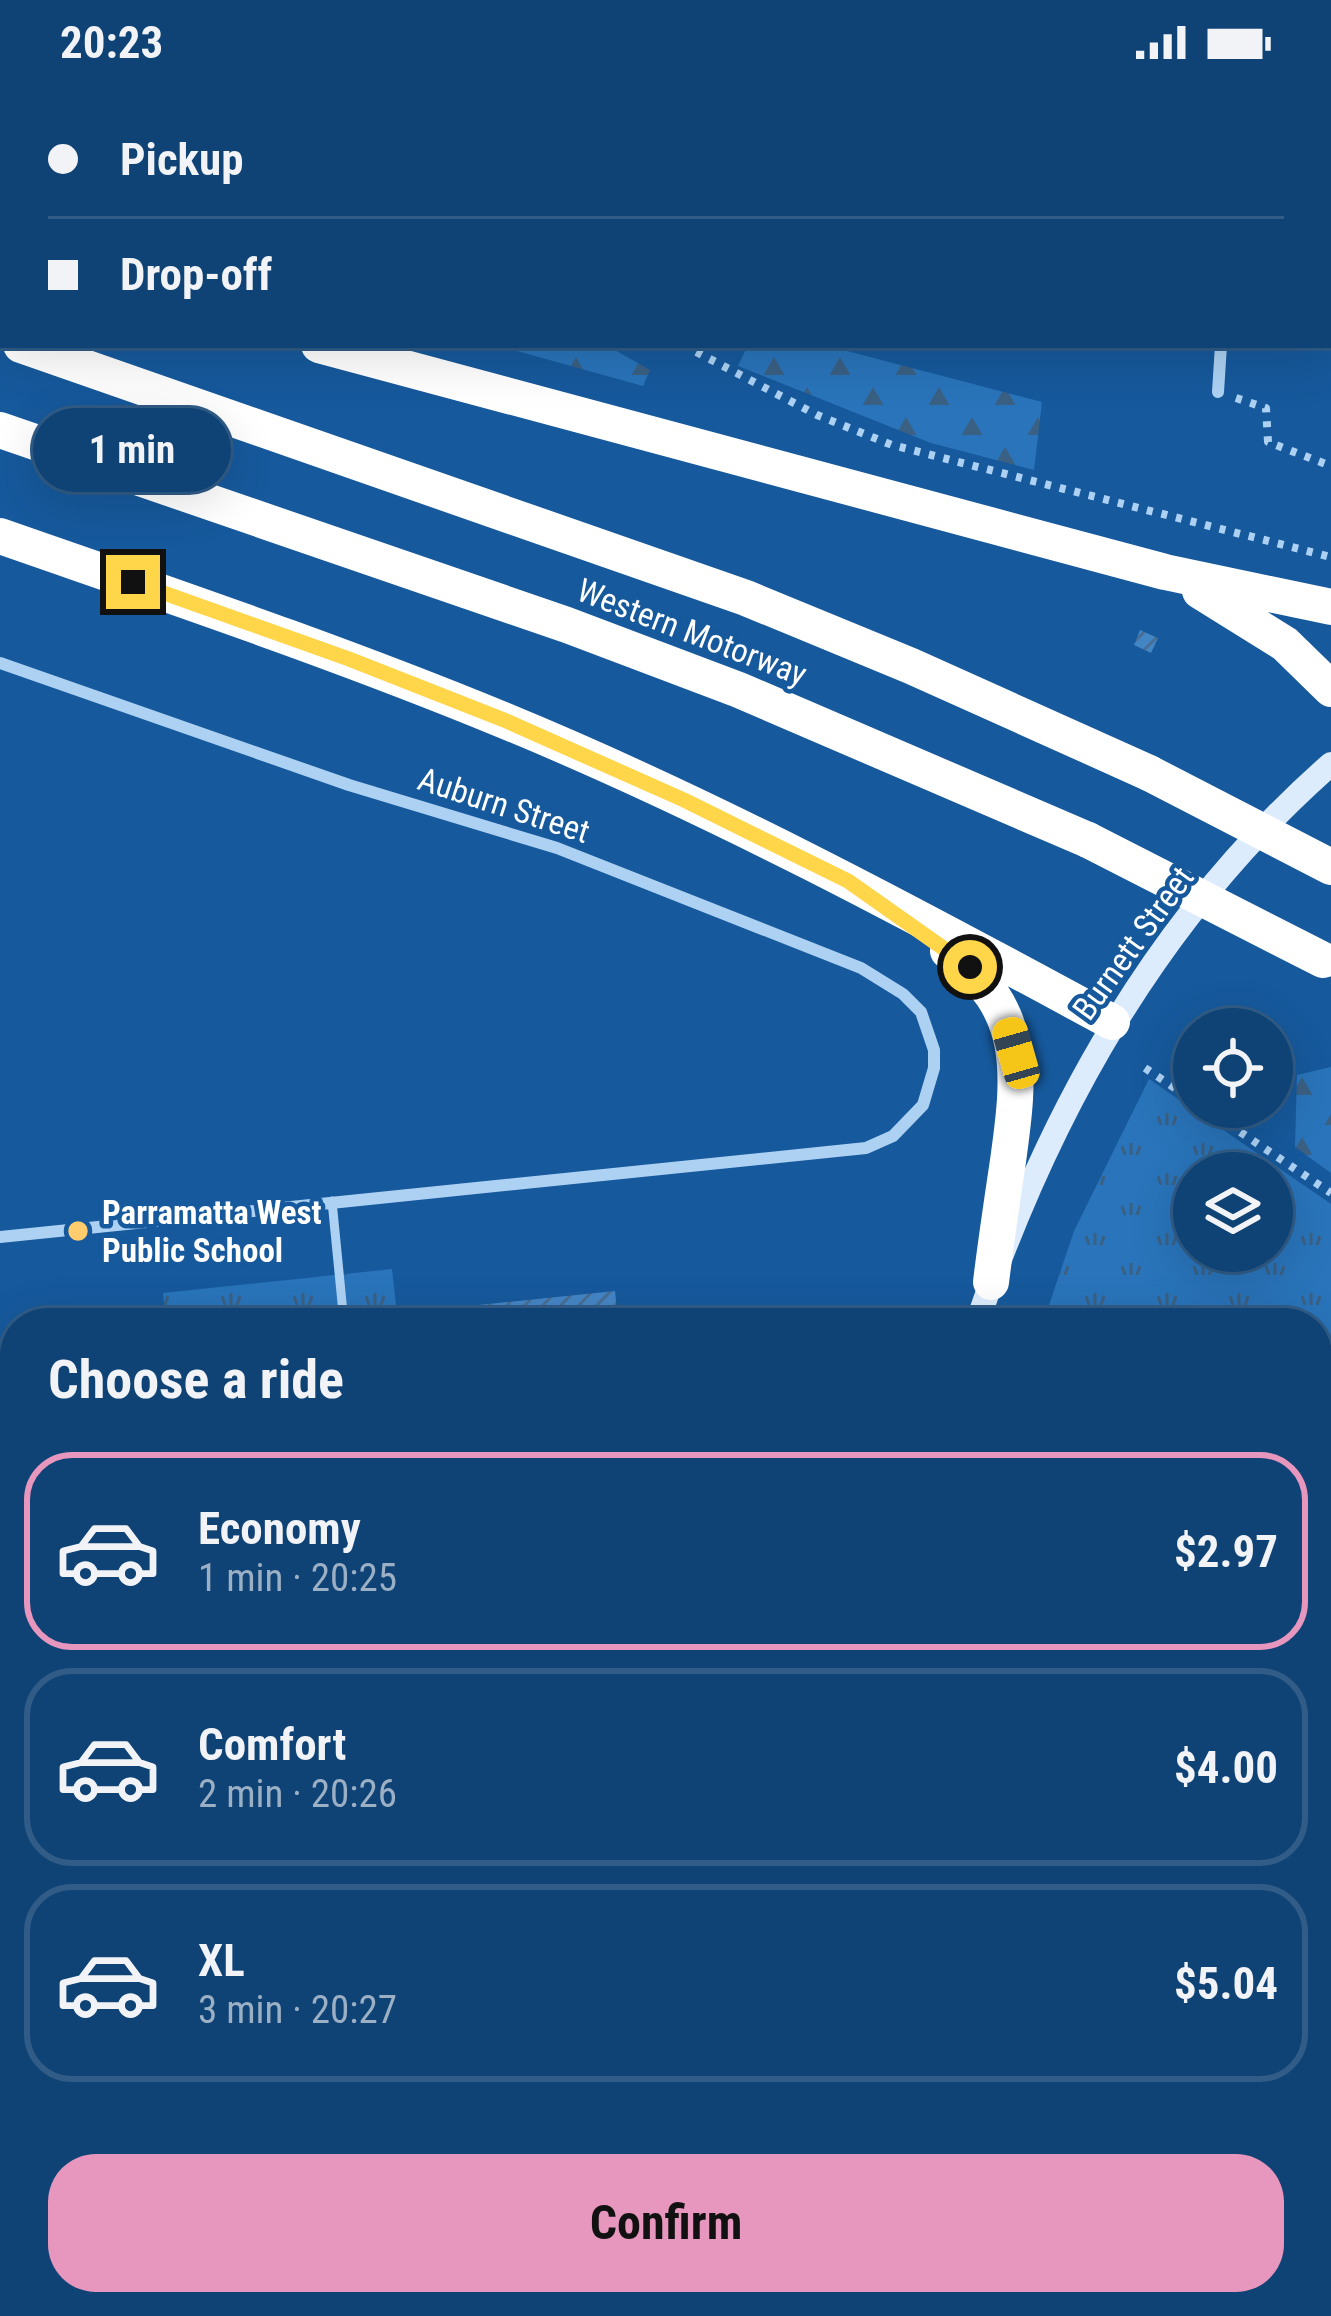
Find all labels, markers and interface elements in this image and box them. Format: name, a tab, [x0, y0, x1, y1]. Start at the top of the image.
text: 20:23	[60, 16, 163, 69]
text: Pickup	[120, 133, 244, 186]
text: Drop-off	[120, 248, 272, 301]
callout: 1 min	[34, 408, 232, 492]
text: 1 min	[89, 427, 175, 473]
route end	[106, 555, 160, 609]
street label: Western Motorway	[572, 570, 812, 694]
street label: Auburn Street	[413, 759, 595, 851]
street label: Burnett Street	[1064, 859, 1202, 1027]
route start	[943, 940, 997, 994]
map controls	[1173, 1008, 1293, 1272]
button: locate	[1173, 1008, 1293, 1128]
car	[989, 1013, 1043, 1093]
button: layers	[1173, 1152, 1293, 1272]
place label: Parramatta West Public School	[102, 1193, 322, 1270]
marker: Parramatta West Public School	[65, 1218, 91, 1244]
text: Choose a ride	[48, 1348, 344, 1411]
icon: car	[54, 1497, 162, 1605]
text: Economy	[198, 1502, 361, 1555]
text: $2.97	[1174, 1525, 1278, 1578]
text: 1 min · 20:25	[198, 1555, 397, 1601]
icon: car	[54, 1713, 162, 1821]
text: Comfort	[198, 1718, 346, 1771]
text: $4.00	[1174, 1741, 1278, 1794]
text: 2 min · 20:26	[198, 1771, 397, 1817]
icon: car	[54, 1929, 162, 2037]
text: XL	[198, 1934, 245, 1987]
text: $5.04	[1174, 1957, 1278, 2010]
text: 3 min · 20:27	[198, 1987, 397, 2033]
button: Confirm	[48, 2154, 1284, 2292]

